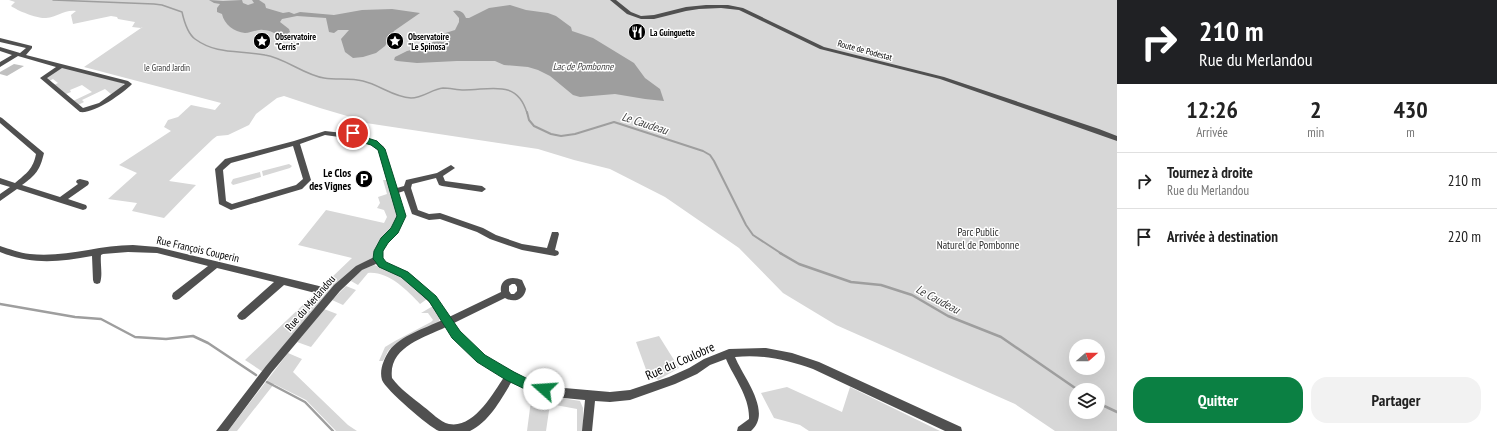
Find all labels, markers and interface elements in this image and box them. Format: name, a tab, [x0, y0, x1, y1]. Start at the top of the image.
text: 210 m	[1199, 12, 1263, 49]
icon: right	[1133, 16, 1185, 68]
restaurant icon: La Guinguette	[627, 22, 647, 42]
place label: La Guinguette	[650, 27, 695, 38]
place icon: Observatoire "Cerris"	[252, 31, 272, 51]
place label: Observatoire "Cerris"	[275, 31, 316, 52]
place icon: Observatoire "Le Spinosa"	[385, 31, 405, 51]
place label: Observatoire "Le Spinosa"	[408, 31, 449, 52]
street label: Route de Podestat	[836, 37, 894, 63]
text: Rue du Merlandou	[1199, 48, 1313, 71]
water label: Lac de Pombonne	[553, 60, 614, 73]
park label: le Grand Jardin	[144, 62, 190, 73]
text: 12:26	[1186, 94, 1238, 125]
text: 2	[1310, 94, 1321, 125]
text: 430	[1393, 94, 1428, 125]
water label: Le Caudeau	[620, 109, 671, 138]
pin	[336, 116, 370, 150]
icon: arrive	[342, 122, 364, 144]
text: Arrivée	[1196, 124, 1228, 141]
text: min	[1307, 124, 1324, 141]
text: m	[1406, 124, 1415, 141]
text: Tournez à droite	[1167, 163, 1253, 182]
place label: Le Clos des Vignes	[309, 166, 351, 193]
parking icon: Le Clos des Vignes	[354, 169, 374, 189]
icon: right	[1133, 170, 1155, 192]
text: 210 m	[1448, 171, 1481, 190]
text: Rue du Merlandou	[1167, 182, 1249, 199]
park label: Parc Public Naturel de Pombonne	[937, 225, 1020, 252]
icon: arrive	[1133, 226, 1155, 248]
text: Arrivée à destination	[1167, 227, 1278, 246]
text: 220 m	[1448, 227, 1481, 246]
street label: Rue François Couperin	[155, 233, 241, 265]
street label: Rue du Merlandou	[282, 272, 338, 334]
water label: Le Caudeau	[914, 281, 963, 317]
street label: Rue du Coulobre	[643, 338, 717, 384]
north arrow	[1069, 339, 1105, 375]
map controls	[1069, 339, 1105, 419]
position arrow	[523, 368, 565, 410]
button: Quitter	[1133, 377, 1303, 423]
button: Partager	[1311, 377, 1481, 423]
button: layers	[1069, 383, 1105, 419]

